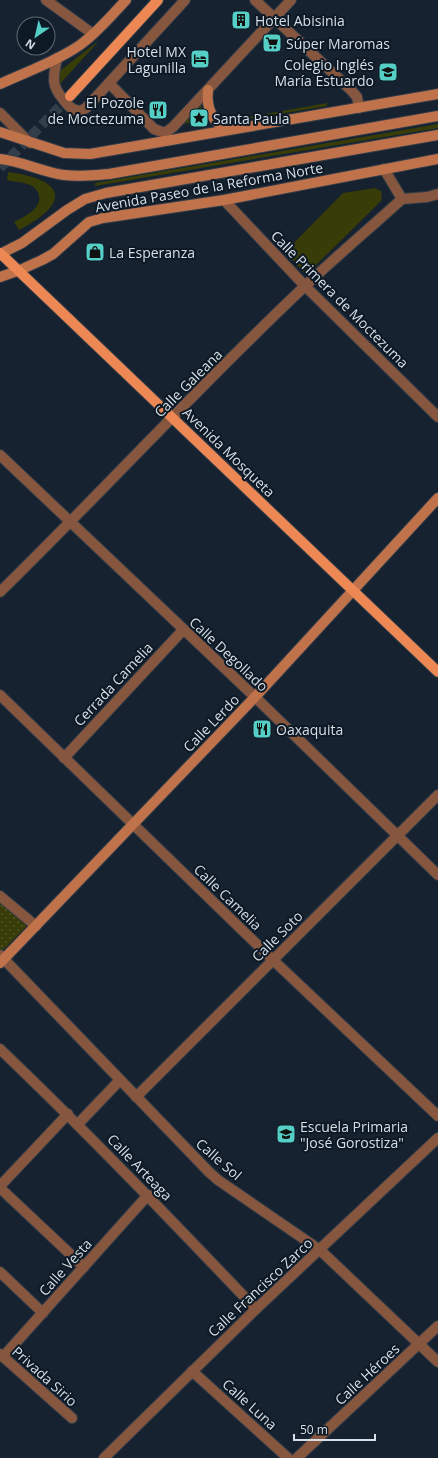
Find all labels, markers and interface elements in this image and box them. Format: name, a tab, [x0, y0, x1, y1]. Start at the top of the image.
building icon: Hotel Abisinia	[230, 9, 252, 31]
place label: Hotel Abisinia	[255, 11, 345, 30]
north arrow	[16, 16, 56, 56]
supermarket icon: Súper Maromas	[261, 32, 283, 54]
place label: Súper Maromas	[286, 34, 390, 53]
text: N	[22, 36, 38, 53]
place label: Hotel MX Lagunilla	[127, 42, 187, 77]
hotel icon: Hotel MX Lagunilla	[189, 48, 211, 70]
place label: Colegio Inglés María Estuardo	[274, 55, 374, 90]
school or university icon: Colegio Inglés María Estuardo	[377, 61, 399, 83]
place label: El Pozole de Moctezuma	[47, 93, 144, 128]
restaurant icon: El Pozole de Moctezuma	[147, 99, 169, 121]
place icon: Santa Paula	[188, 107, 210, 129]
place label: Santa Paula	[213, 109, 290, 128]
street label: Avenida Paseo de la Reforma Norte	[94, 158, 324, 216]
street label: Calle Primera de Moctezuma	[267, 226, 413, 372]
shop icon: La Esperanza	[84, 241, 106, 263]
place label: La Esperanza	[109, 243, 195, 262]
street label: Calle Galeana	[150, 345, 226, 421]
street label: Avenida Mosqueta	[179, 403, 279, 501]
street label: Calle Degollado	[186, 613, 272, 695]
street label: Cerrada Camelia	[69, 638, 157, 730]
street label: Calle Lerdo	[179, 690, 243, 756]
restaurant icon: Oaxaquita	[251, 718, 273, 740]
place label: Oaxaquita	[276, 720, 343, 739]
street label: Calle Camelia	[190, 860, 266, 934]
street label: Calle Soto	[247, 906, 307, 966]
place label: Escuela Primaria "José Gorostiza"	[300, 1117, 408, 1152]
school or university icon: Escuela Primaria "José Gorostiza"	[275, 1123, 297, 1145]
street label: Calle Arteaga	[103, 1130, 177, 1204]
street label: Calle Sol	[192, 1134, 246, 1184]
street label: Calle Francisco Zarco	[203, 1233, 317, 1341]
street label: Calle Vesta	[34, 1234, 96, 1300]
street label: Calle Héroes	[331, 1339, 404, 1409]
street label: Privada Sirio	[8, 1342, 82, 1410]
street label: Calle Luna	[219, 1374, 281, 1434]
scale bar	[294, 1416, 375, 1442]
text: 50 m	[300, 1421, 328, 1438]

